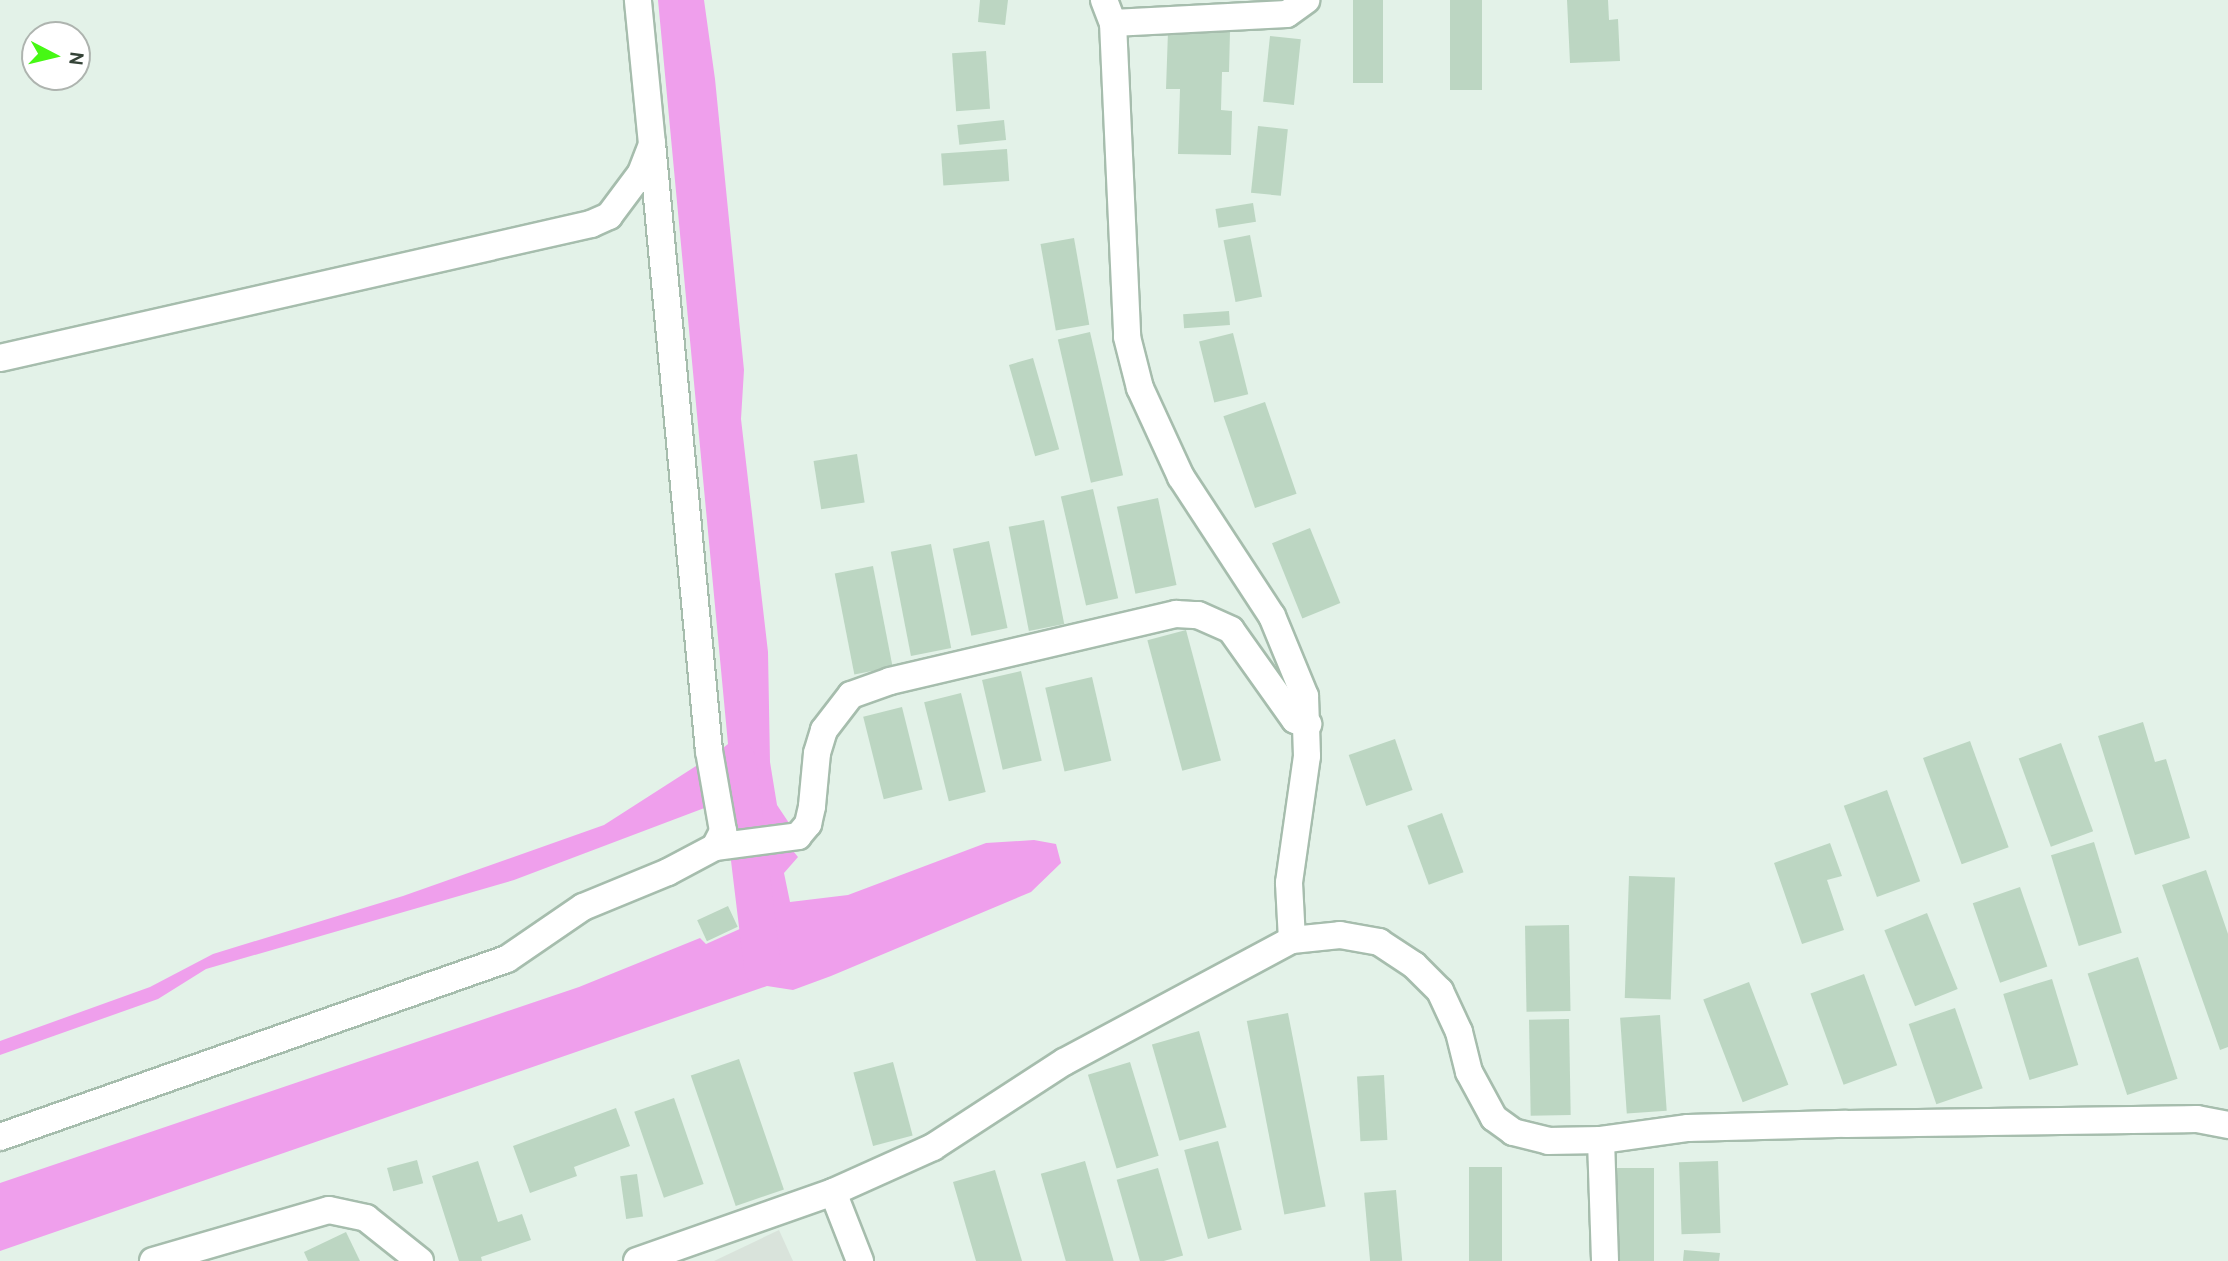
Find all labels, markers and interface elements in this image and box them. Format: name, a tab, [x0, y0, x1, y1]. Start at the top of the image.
north arrow	[21, 21, 91, 91]
text: N	[62, 50, 88, 67]

